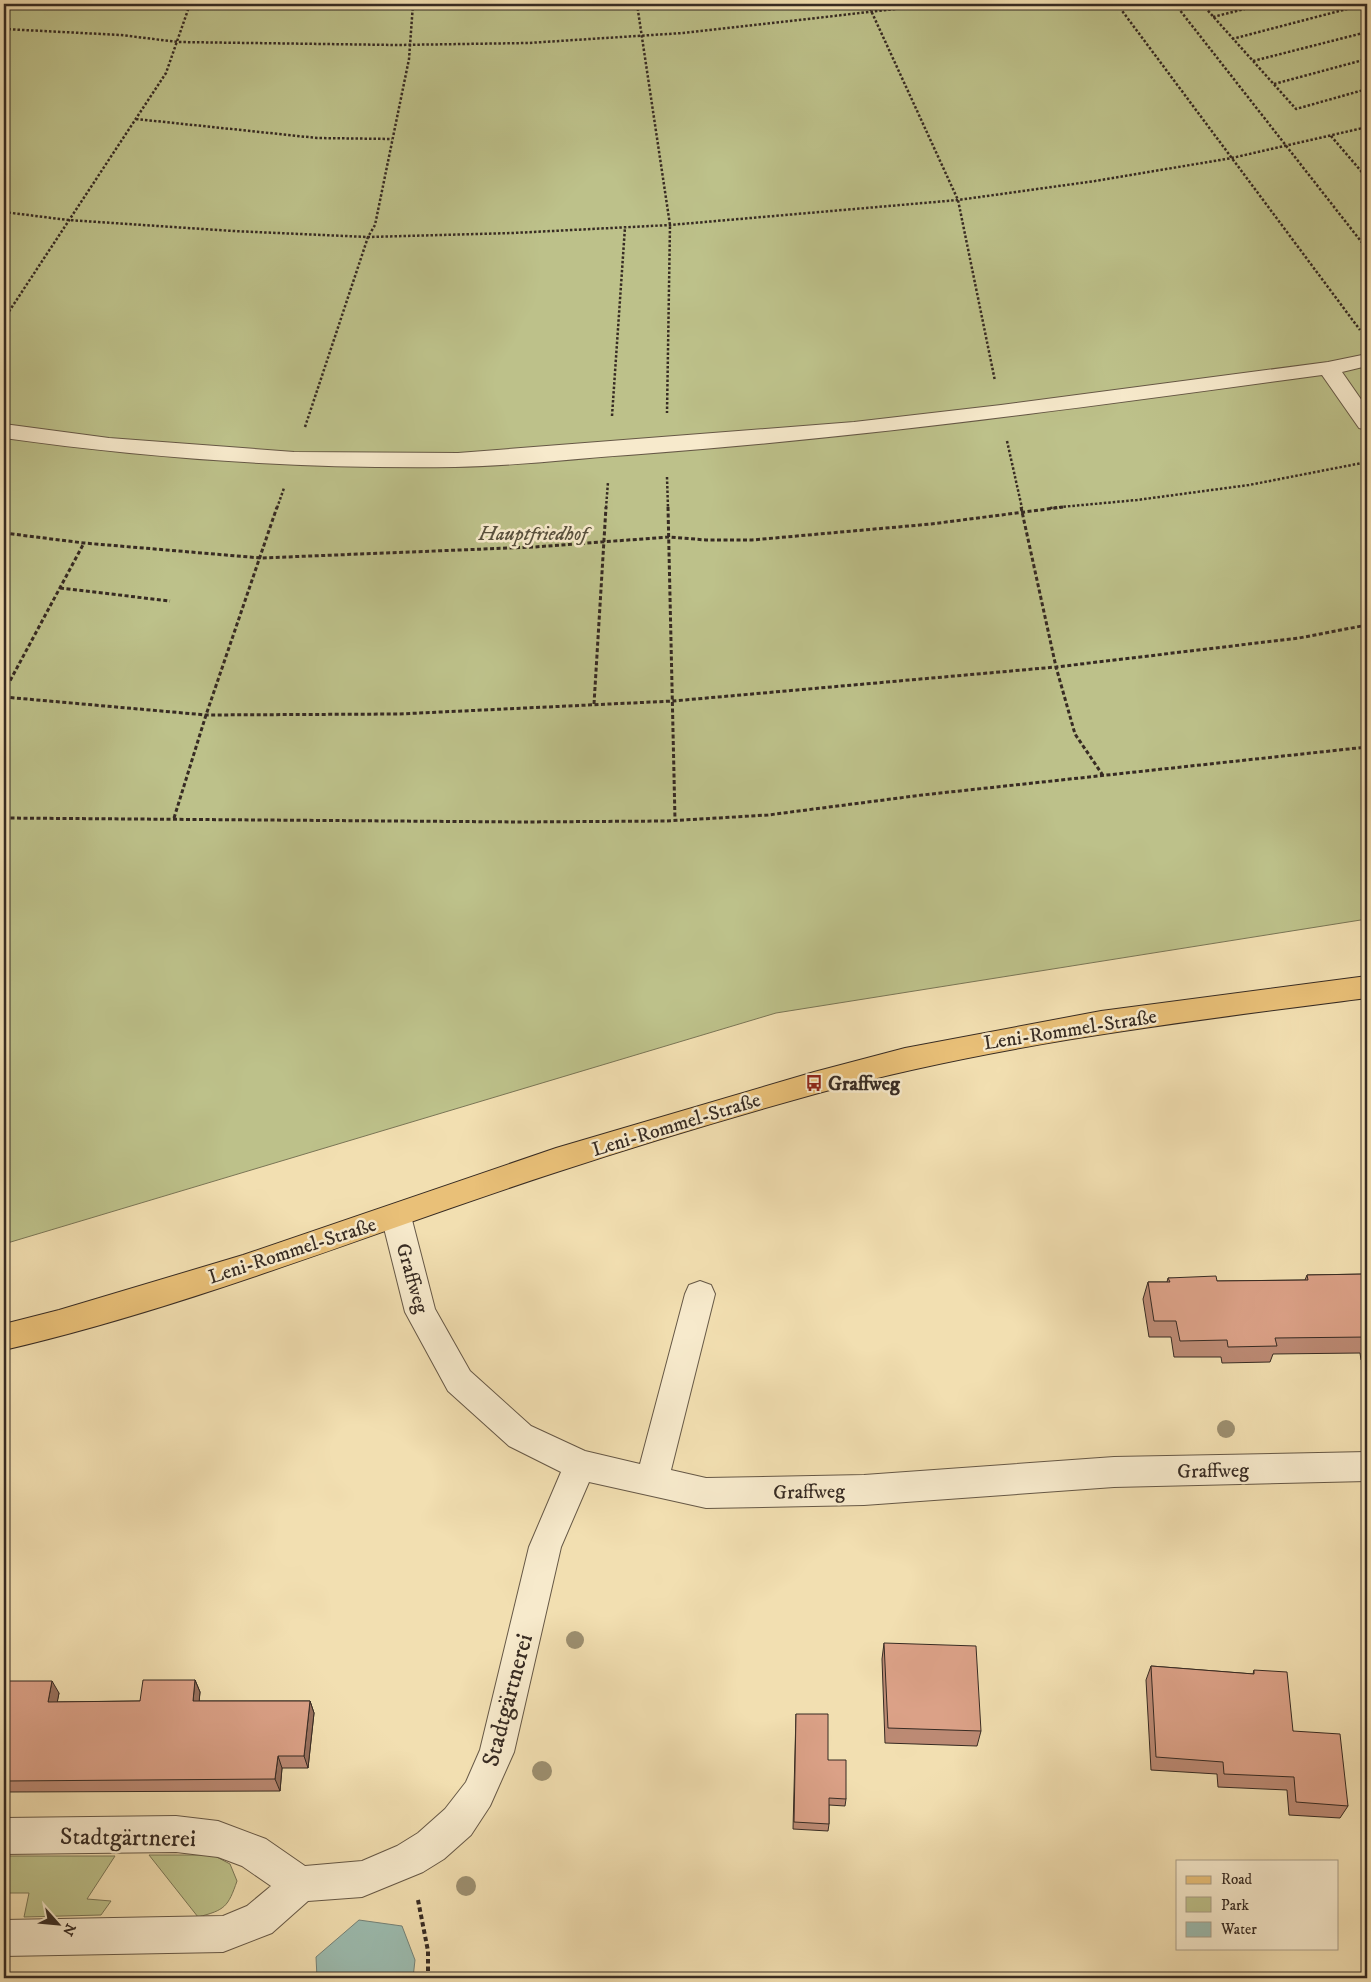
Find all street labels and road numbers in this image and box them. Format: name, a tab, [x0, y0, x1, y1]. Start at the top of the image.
street label: Leni-Rommel-Straße	[982, 1004, 1159, 1057]
street label: Leni-Rommel-Straße	[589, 1088, 764, 1163]
street label: Leni-Rommel-Straße	[205, 1213, 380, 1290]
street label: Graffweg	[390, 1240, 434, 1317]
street label: Graffweg	[1177, 1458, 1249, 1485]
street label: Graffweg	[773, 1479, 845, 1506]
street label: Stadtgärtnerei	[476, 1631, 540, 1770]
street label: Stadtgärtnerei	[60, 1822, 196, 1854]

